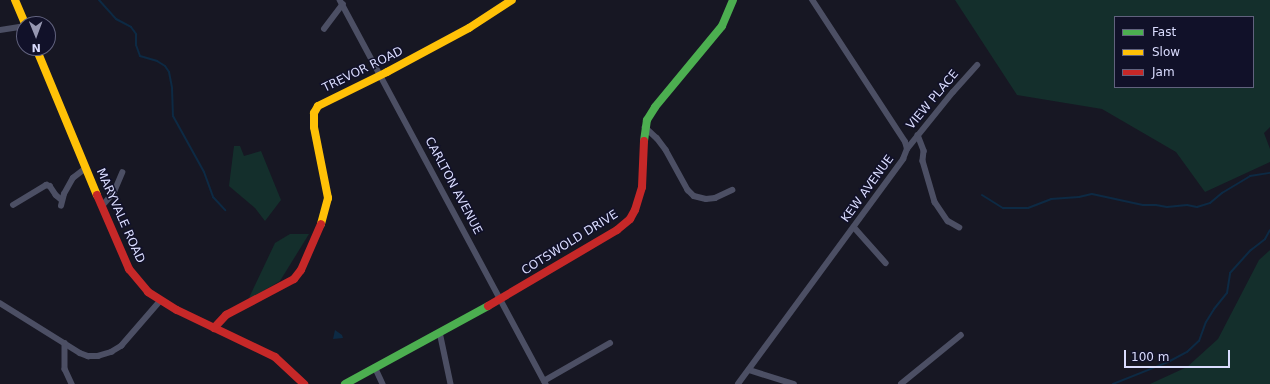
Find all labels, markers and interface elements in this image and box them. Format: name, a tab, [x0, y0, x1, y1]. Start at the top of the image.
north arrow	[16, 16, 56, 56]
legend	[1114, 16, 1254, 88]
text: Fast	[1152, 25, 1176, 39]
text: N	[31, 41, 41, 54]
street label: TREVOR ROAD	[320, 44, 406, 96]
text: Slow	[1152, 45, 1180, 59]
text: Jam	[1152, 65, 1175, 79]
street label: VIEW PLACE	[904, 67, 962, 133]
street label: CARLTON AVENUE	[421, 135, 485, 237]
street label: KEW AVENUE	[839, 153, 897, 225]
street label: MARYVALE ROAD	[93, 166, 147, 266]
street label: COTSWOLD DRIVE	[519, 208, 621, 278]
scale bar	[1126, 342, 1232, 368]
text: 100 m	[1131, 350, 1169, 364]

